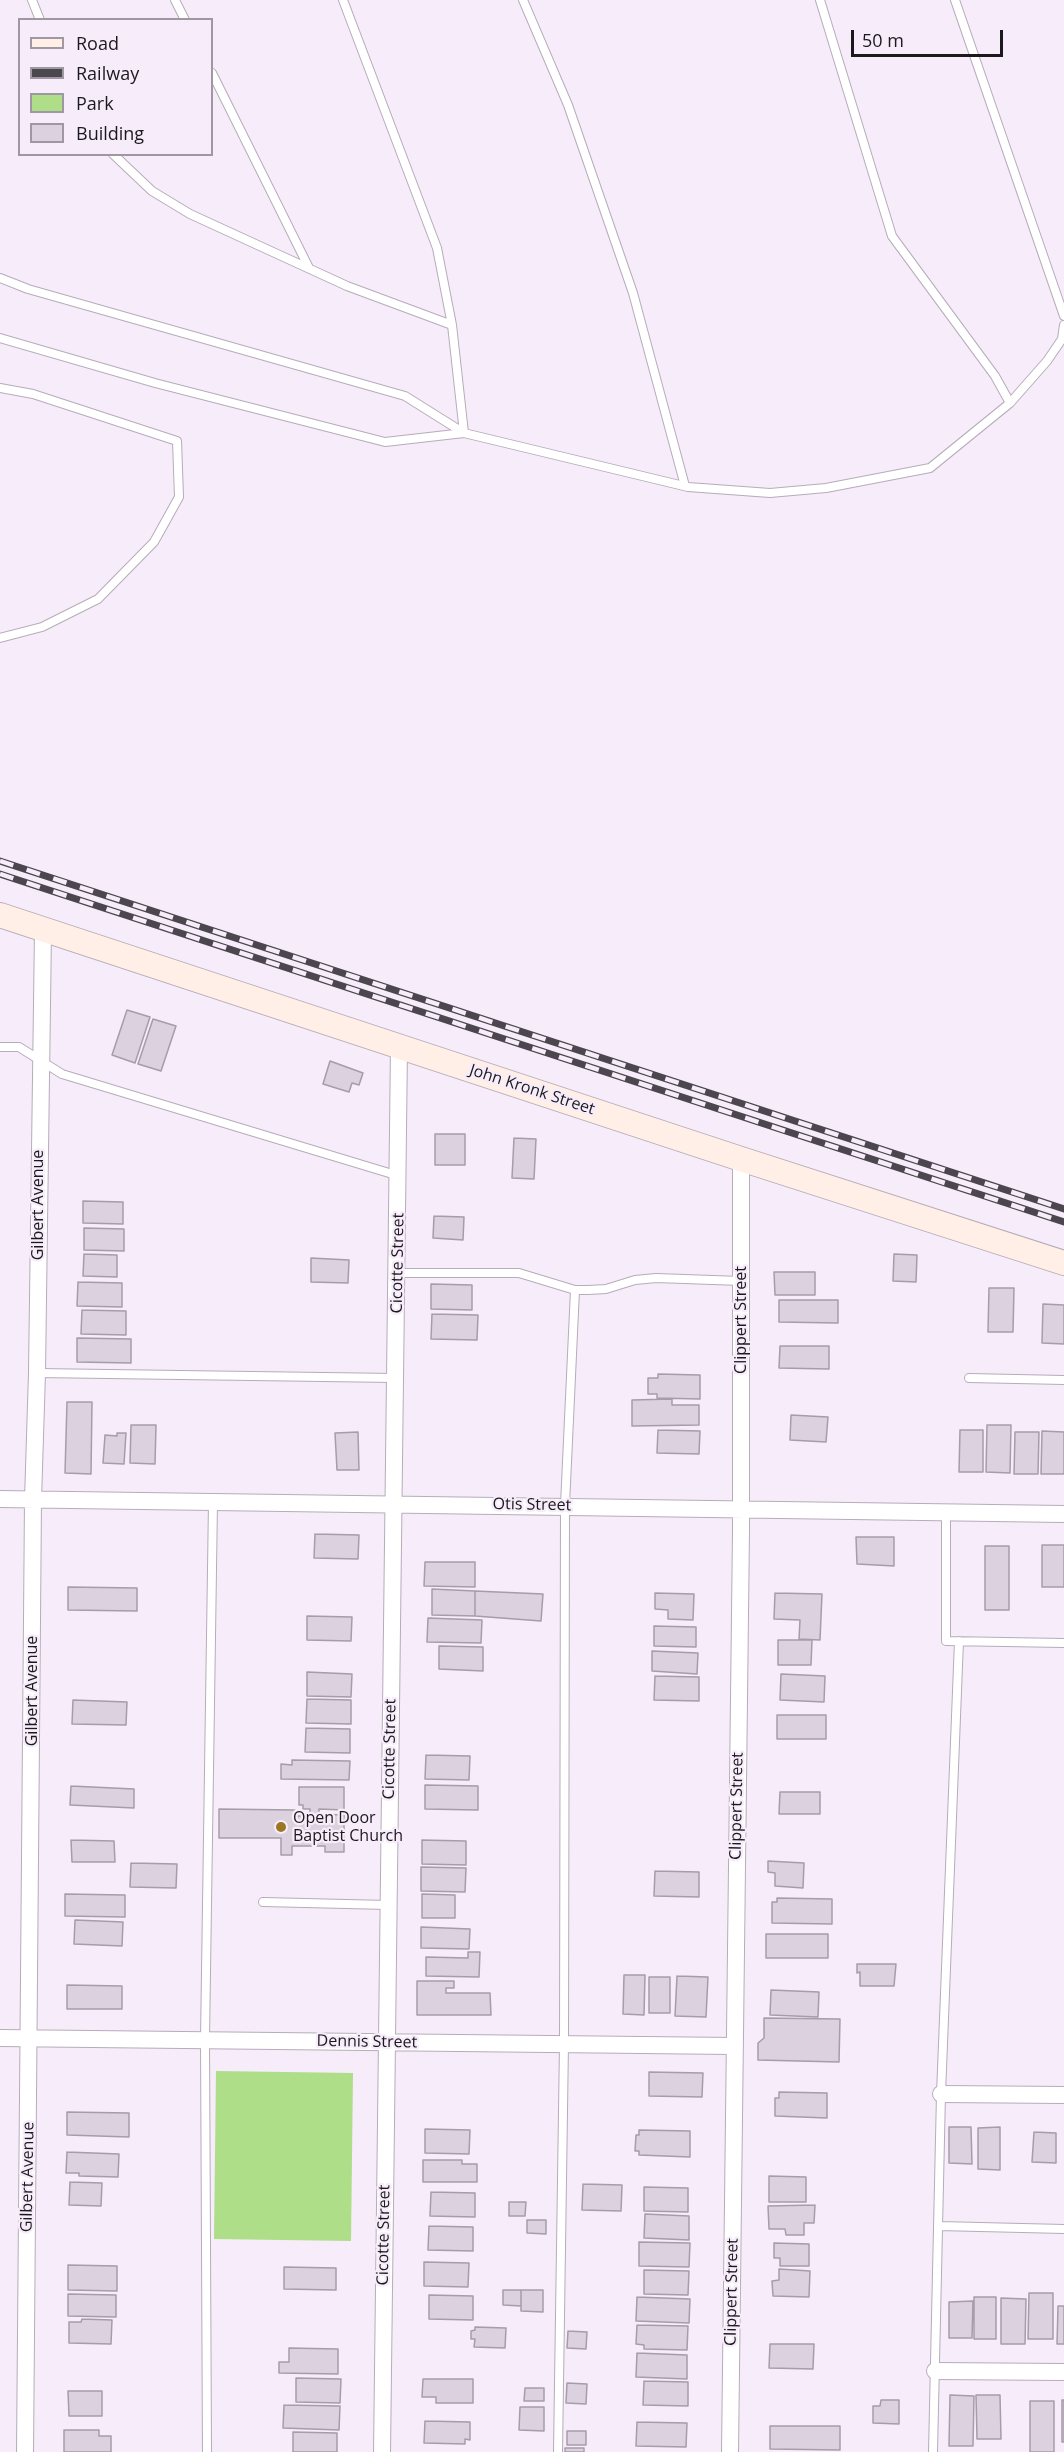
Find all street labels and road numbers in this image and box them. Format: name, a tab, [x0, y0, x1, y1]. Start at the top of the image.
street label: John Kronk Street	[467, 1061, 597, 1119]
street label: Gilbert Avenue	[28, 1150, 48, 1260]
street label: Cicotte Street	[388, 1213, 408, 1313]
street label: Clippert Street	[731, 1266, 751, 1374]
street label: Otis Street	[493, 1495, 571, 1515]
street label: Gilbert Avenue	[22, 1636, 42, 1746]
street label: Cicotte Street	[380, 1699, 400, 1799]
street label: Clippert Street	[726, 1752, 748, 1860]
street label: Dennis Street	[316, 2032, 418, 2052]
street label: Gilbert Avenue	[17, 2122, 39, 2232]
street label: Cicotte Street	[374, 2185, 394, 2285]
street label: Clippert Street	[721, 2238, 743, 2346]

